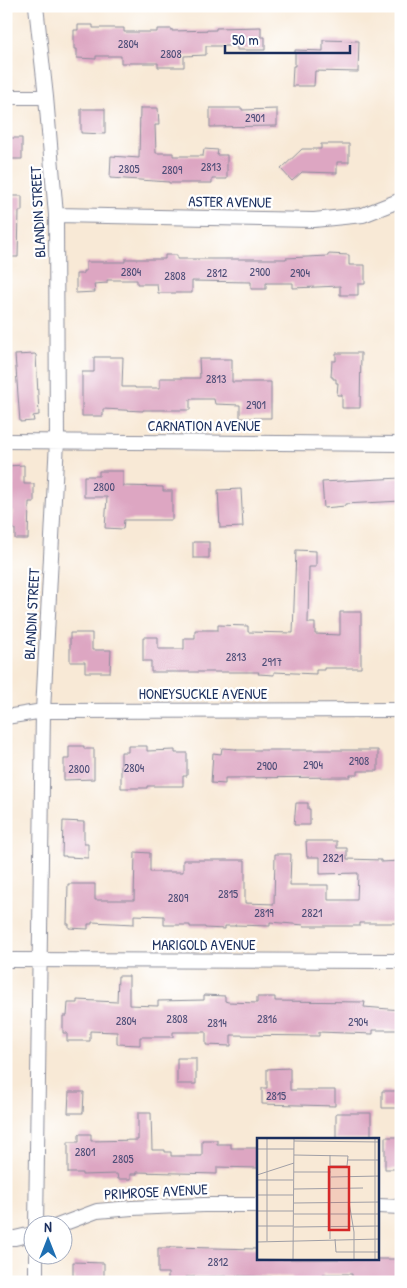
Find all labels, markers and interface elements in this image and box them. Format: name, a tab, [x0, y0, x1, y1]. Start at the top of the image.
scale bar	[225, 22, 350, 54]
text: 50 m	[232, 29, 259, 50]
house number: 2804	[118, 35, 139, 52]
house number: 2808	[160, 45, 182, 62]
house number: 2901	[245, 109, 265, 126]
house number: 2813	[201, 158, 221, 175]
house number: 2805	[118, 160, 140, 177]
house number: 2809	[162, 161, 183, 178]
street label: BLANDIN STREET	[25, 165, 50, 258]
street label: ASTER AVENUE	[188, 190, 272, 213]
house number: 2804	[121, 263, 142, 280]
house number: 2900	[250, 263, 270, 280]
house number: 2812	[207, 264, 228, 281]
house number: 2904	[290, 264, 310, 281]
house number: 2808	[164, 267, 186, 284]
house number: 2813	[206, 370, 226, 387]
house number: 2901	[246, 396, 266, 413]
street label: CARNATION AVENUE	[147, 415, 261, 436]
house number: 2800	[93, 478, 115, 495]
street label: BLANDIN STREET	[19, 567, 44, 660]
house number: 2813	[226, 648, 246, 665]
house number: 2917	[262, 653, 282, 670]
street label: HONEYSUCKLE AVENUE	[139, 683, 268, 704]
house number: 2908	[349, 752, 369, 769]
house number: 2904	[303, 756, 323, 773]
house number: 2900	[257, 757, 277, 774]
house number: 2804	[124, 759, 145, 776]
house number: 2800	[68, 760, 90, 777]
house number: 2821	[323, 849, 343, 866]
house number: 2815	[218, 885, 238, 902]
house number: 2809	[168, 889, 189, 906]
house number: 2819	[254, 904, 274, 921]
house number: 2821	[302, 904, 322, 921]
street label: MARIGOLD AVENUE	[152, 934, 256, 955]
house number: 2808	[166, 1010, 188, 1027]
house number: 2816	[257, 1010, 277, 1027]
house number: 2804	[116, 1012, 137, 1029]
house number: 2904	[348, 1013, 368, 1030]
house number: 2814	[207, 1014, 227, 1031]
house number: 2815	[266, 1087, 286, 1104]
inset map	[257, 1138, 380, 1260]
house number: 2801	[75, 1143, 95, 1160]
house number: 2805	[112, 1150, 134, 1167]
street label: PRIMROSE AVENUE	[104, 1178, 209, 1205]
north arrow	[22, 1216, 72, 1266]
text: N	[44, 1217, 52, 1236]
house number: 2812	[208, 1253, 229, 1270]

